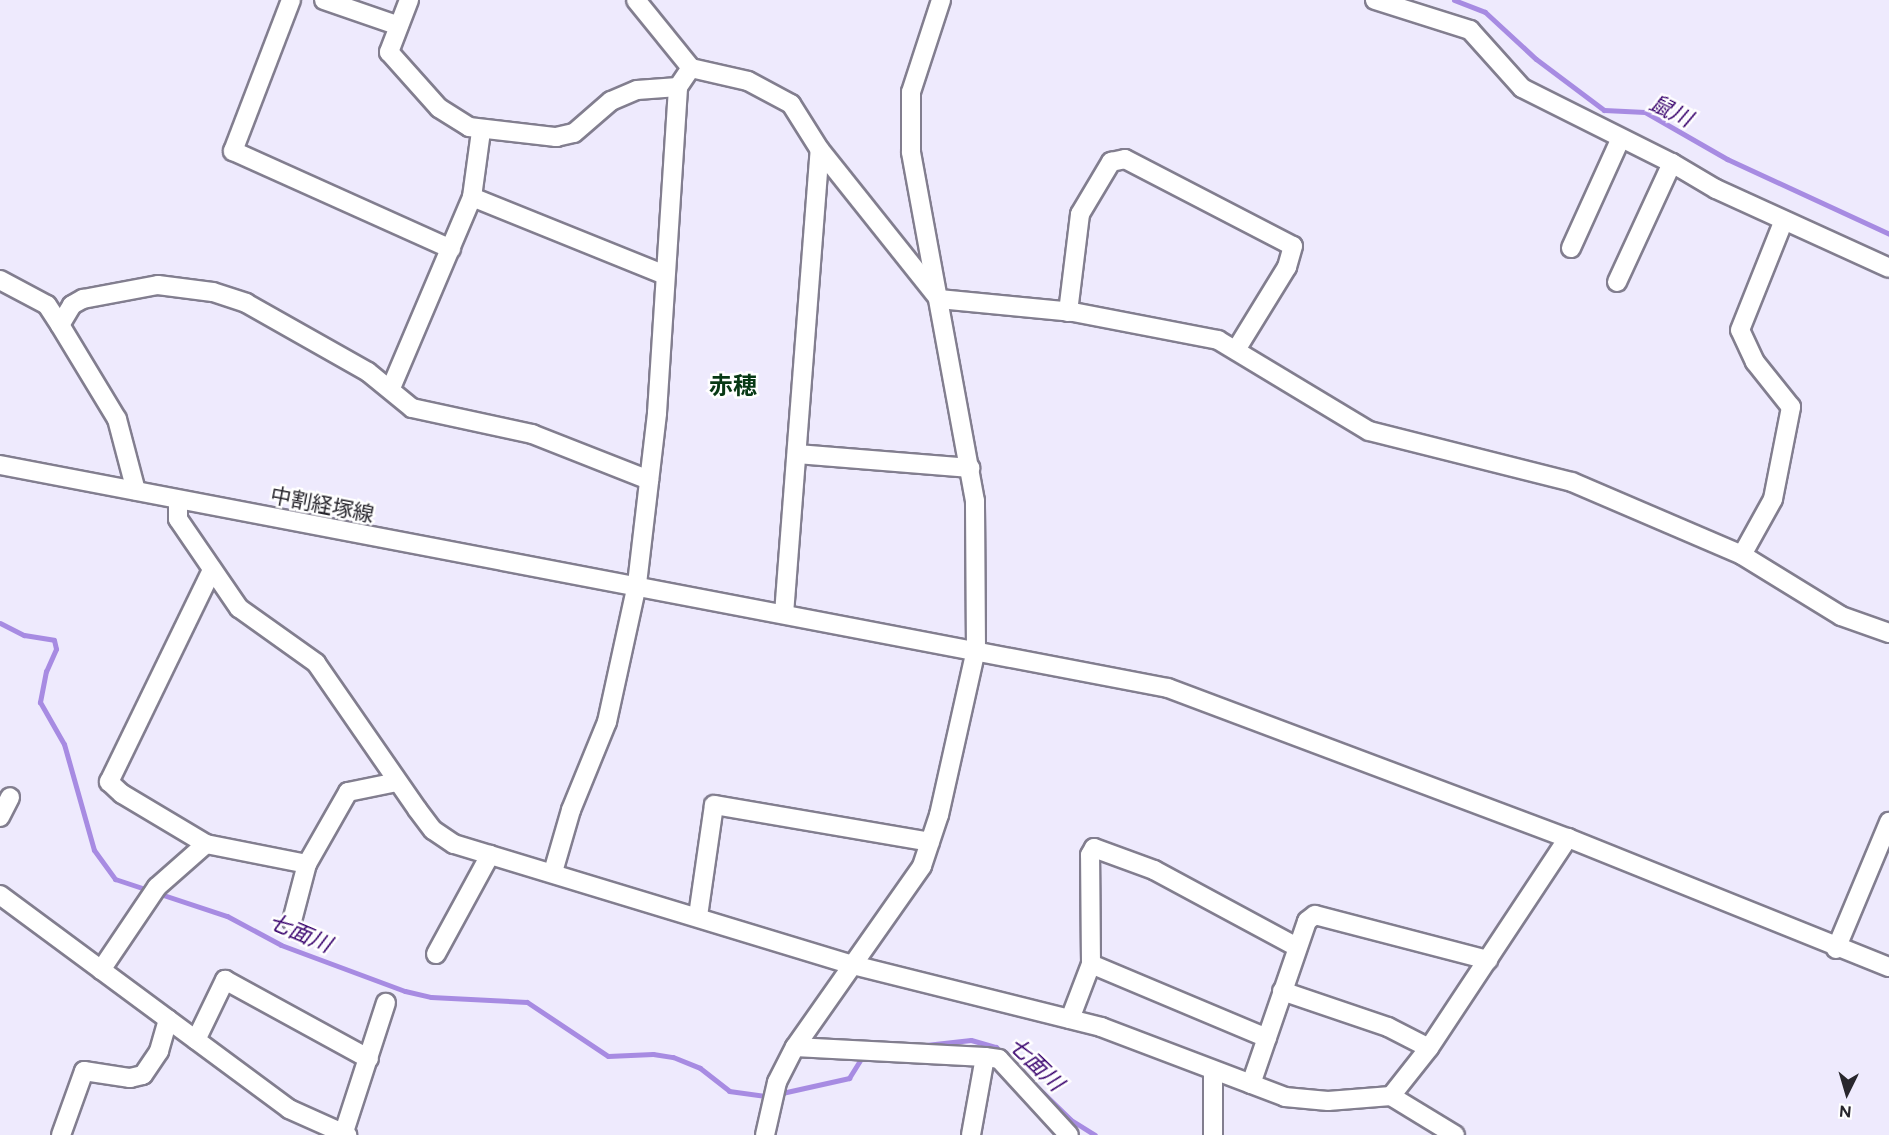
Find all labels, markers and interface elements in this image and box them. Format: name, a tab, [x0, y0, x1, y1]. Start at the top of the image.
water label: 鼠川	[1645, 89, 1697, 133]
district label: 赤穂	[709, 372, 757, 400]
street label: 中割経塚線	[268, 483, 376, 527]
water label: 七面川	[264, 908, 336, 958]
water label: 七面川	[1003, 1032, 1069, 1096]
north arrow	[1817, 1063, 1877, 1123]
text: N	[1838, 1101, 1852, 1121]

